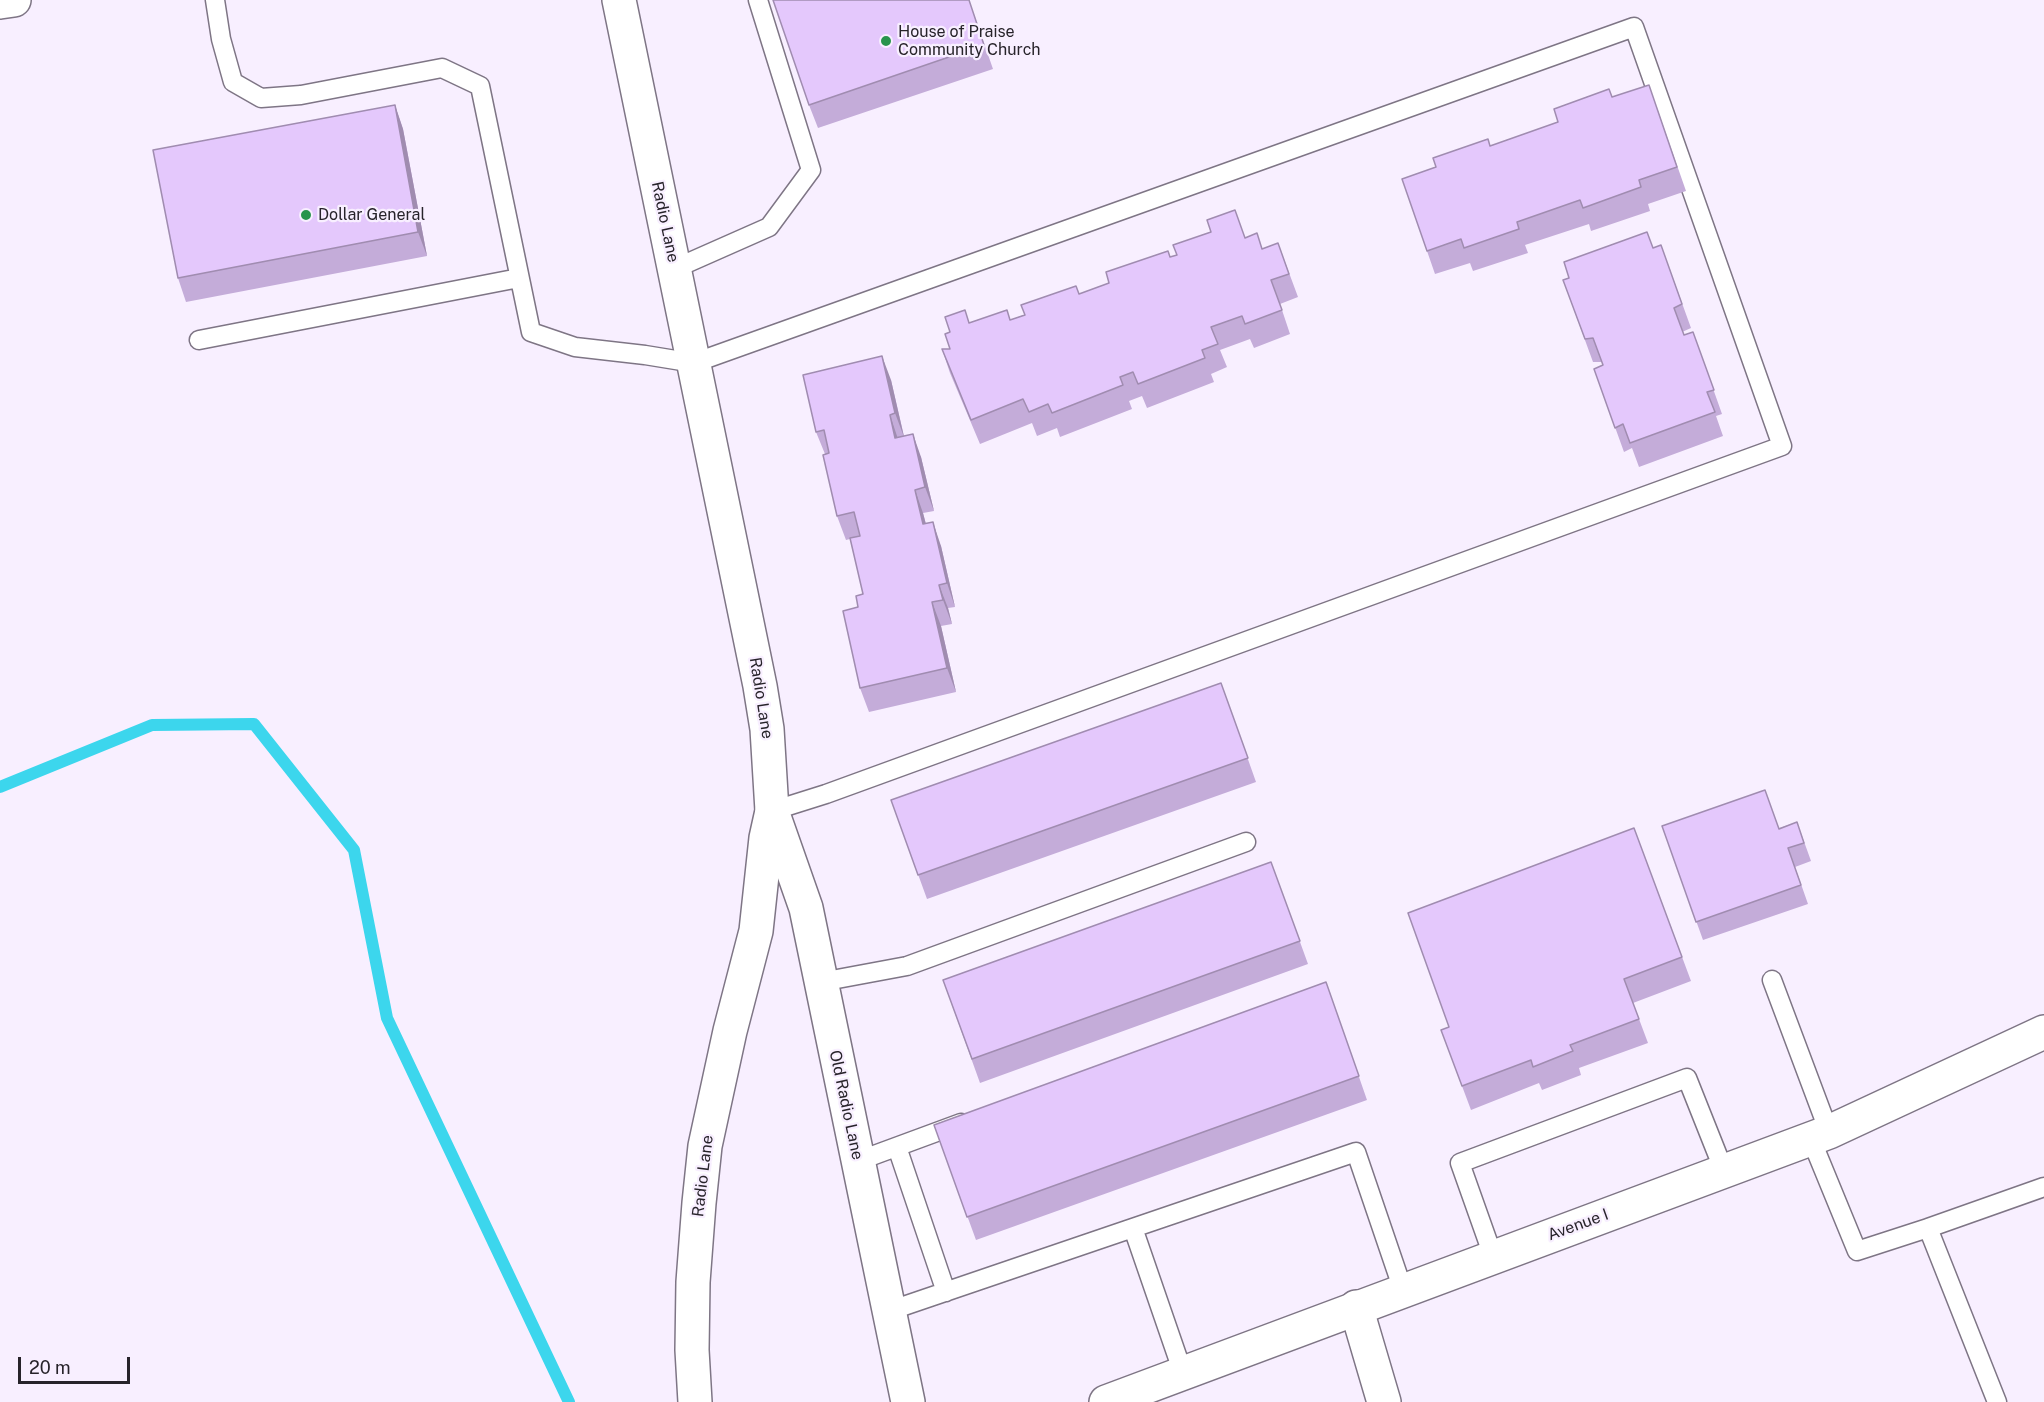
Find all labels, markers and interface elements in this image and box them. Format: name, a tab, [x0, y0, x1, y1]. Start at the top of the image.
place label: House of Praise Community Church	[898, 22, 1041, 60]
marker: House of Praise Community Church	[879, 34, 893, 48]
street label: Radio Lane	[647, 180, 683, 264]
place label: Dollar General	[318, 205, 425, 225]
marker: Dollar General	[299, 208, 313, 222]
street label: Radio Lane	[745, 656, 777, 740]
street label: Old Radio Lane	[825, 1048, 867, 1162]
street label: Radio Lane	[688, 1134, 718, 1218]
street label: Avenue I	[1545, 1205, 1611, 1245]
scale bar	[21, 1345, 134, 1383]
text: 20 m	[29, 1357, 71, 1378]

